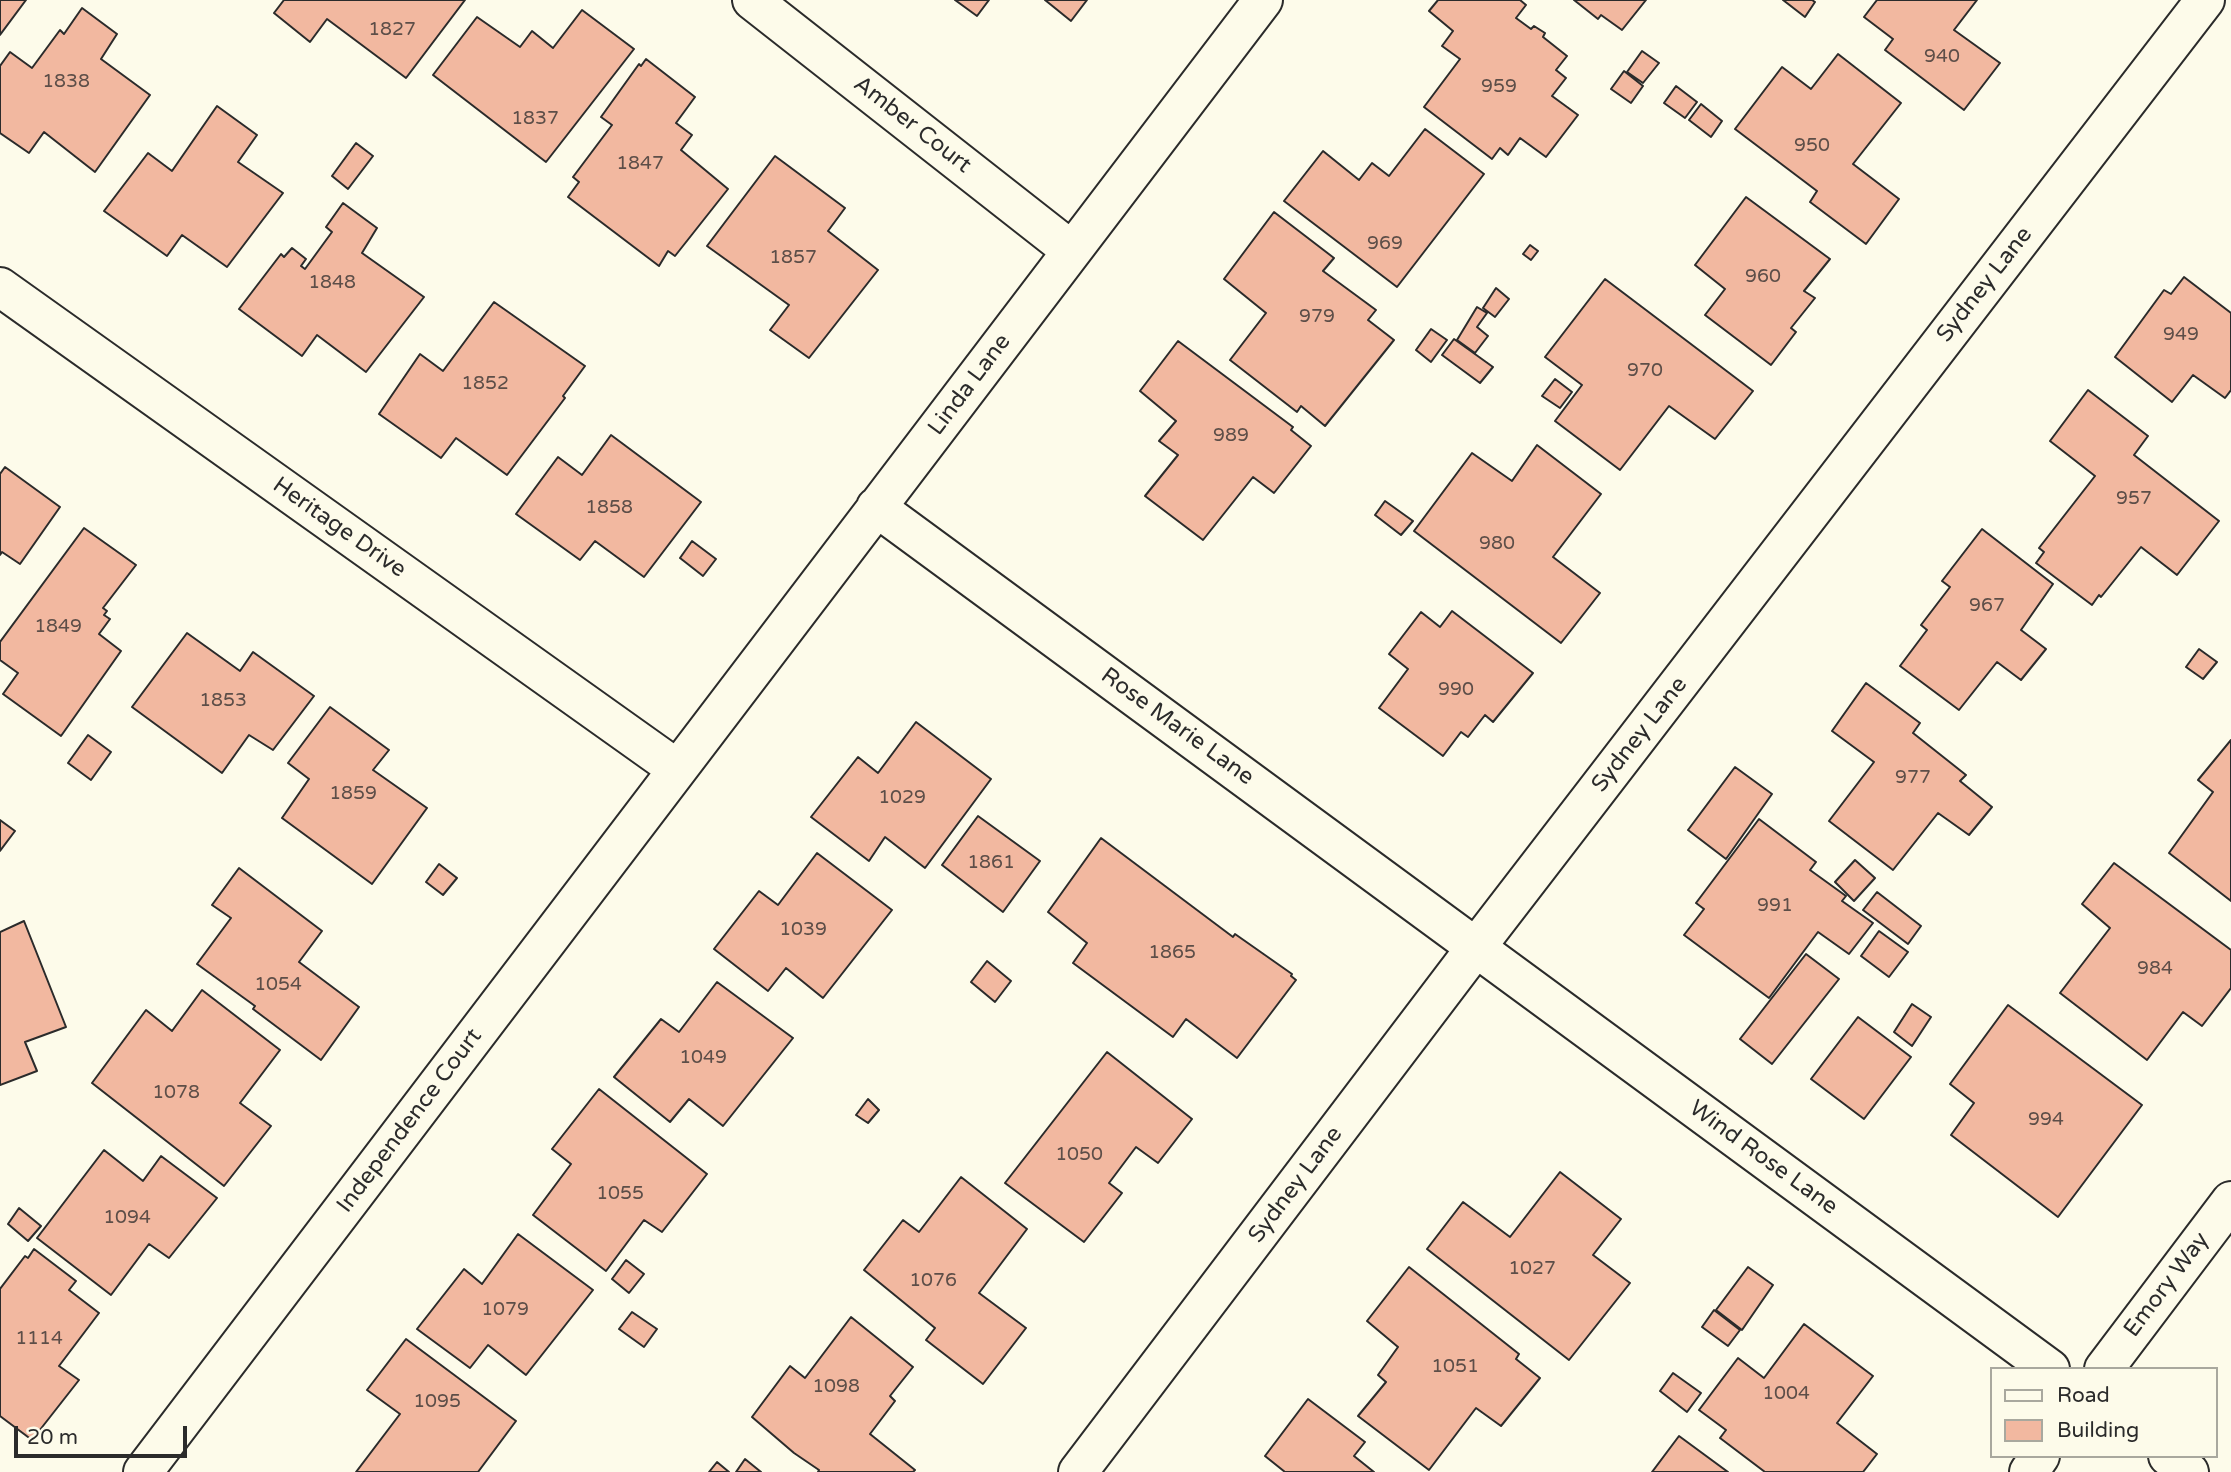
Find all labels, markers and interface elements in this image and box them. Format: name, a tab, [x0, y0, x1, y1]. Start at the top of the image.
house number: 1827	[368, 19, 416, 41]
house number: 940	[1924, 46, 1960, 68]
house number: 1838	[42, 71, 90, 93]
street label: Amber Court	[848, 71, 976, 179]
house number: 959	[1481, 76, 1517, 98]
house number: 1837	[511, 108, 559, 130]
house number: 950	[1794, 135, 1830, 157]
house number: 1847	[616, 153, 664, 175]
street label: Sydney Lane	[1931, 222, 2039, 348]
house number: 969	[1367, 233, 1403, 255]
house number: 1857	[769, 247, 817, 269]
house number: 960	[1745, 266, 1781, 288]
house number: 1848	[308, 272, 356, 294]
house number: 979	[1299, 306, 1335, 328]
house number: 949	[2163, 324, 2199, 346]
street label: Linda Lane	[923, 329, 1017, 441]
house number: 970	[1627, 360, 1663, 382]
house number: 1852	[461, 373, 509, 395]
house number: 989	[1213, 425, 1249, 447]
street label: Heritage Drive	[267, 472, 411, 584]
house number: 957	[2116, 488, 2152, 510]
house number: 1858	[585, 497, 633, 519]
house number: 980	[1479, 533, 1515, 555]
house number: 967	[1969, 595, 2005, 617]
house number: 1849	[34, 616, 82, 638]
street label: Rose Marie Lane	[1095, 662, 1259, 792]
street label: Sydney Lane	[1586, 672, 1694, 798]
house number: 990	[1438, 679, 1474, 701]
house number: 1853	[199, 690, 247, 712]
house number: 977	[1895, 767, 1931, 789]
house number: 1859	[329, 783, 377, 805]
house number: 1029	[878, 787, 926, 809]
house number: 1861	[967, 852, 1015, 874]
house number: 991	[1757, 895, 1793, 917]
house number: 1039	[779, 919, 827, 941]
house number: 1865	[1148, 942, 1196, 964]
house number: 984	[2137, 958, 2173, 980]
house number: 1054	[254, 974, 302, 996]
street label: Independence Court	[332, 1024, 488, 1218]
house number: 1049	[679, 1047, 727, 1069]
house number: 1078	[152, 1082, 200, 1104]
street label: Wind Rose Lane	[1683, 1095, 1843, 1221]
house number: 994	[2028, 1109, 2064, 1131]
street label: Sydney Lane	[1243, 1121, 1349, 1249]
house number: 1050	[1055, 1144, 1103, 1166]
house number: 1055	[596, 1183, 644, 1205]
house number: 1094	[103, 1207, 151, 1229]
street label: Emory Way	[2119, 1227, 2215, 1343]
house number: 1027	[1508, 1258, 1556, 1280]
house number: 1076	[909, 1270, 957, 1292]
house number: 1079	[481, 1299, 529, 1321]
house number: 1114	[15, 1328, 63, 1350]
house number: 1051	[1431, 1356, 1479, 1378]
legend	[1990, 1367, 2217, 1458]
house number: 1098	[812, 1376, 860, 1398]
house number: 1004	[1762, 1383, 1810, 1405]
text: Road	[2057, 1383, 2110, 1408]
house number: 1095	[413, 1391, 461, 1413]
scale bar	[18, 1412, 191, 1456]
text: Building	[2057, 1418, 2139, 1443]
text: 20 m	[27, 1425, 78, 1450]

